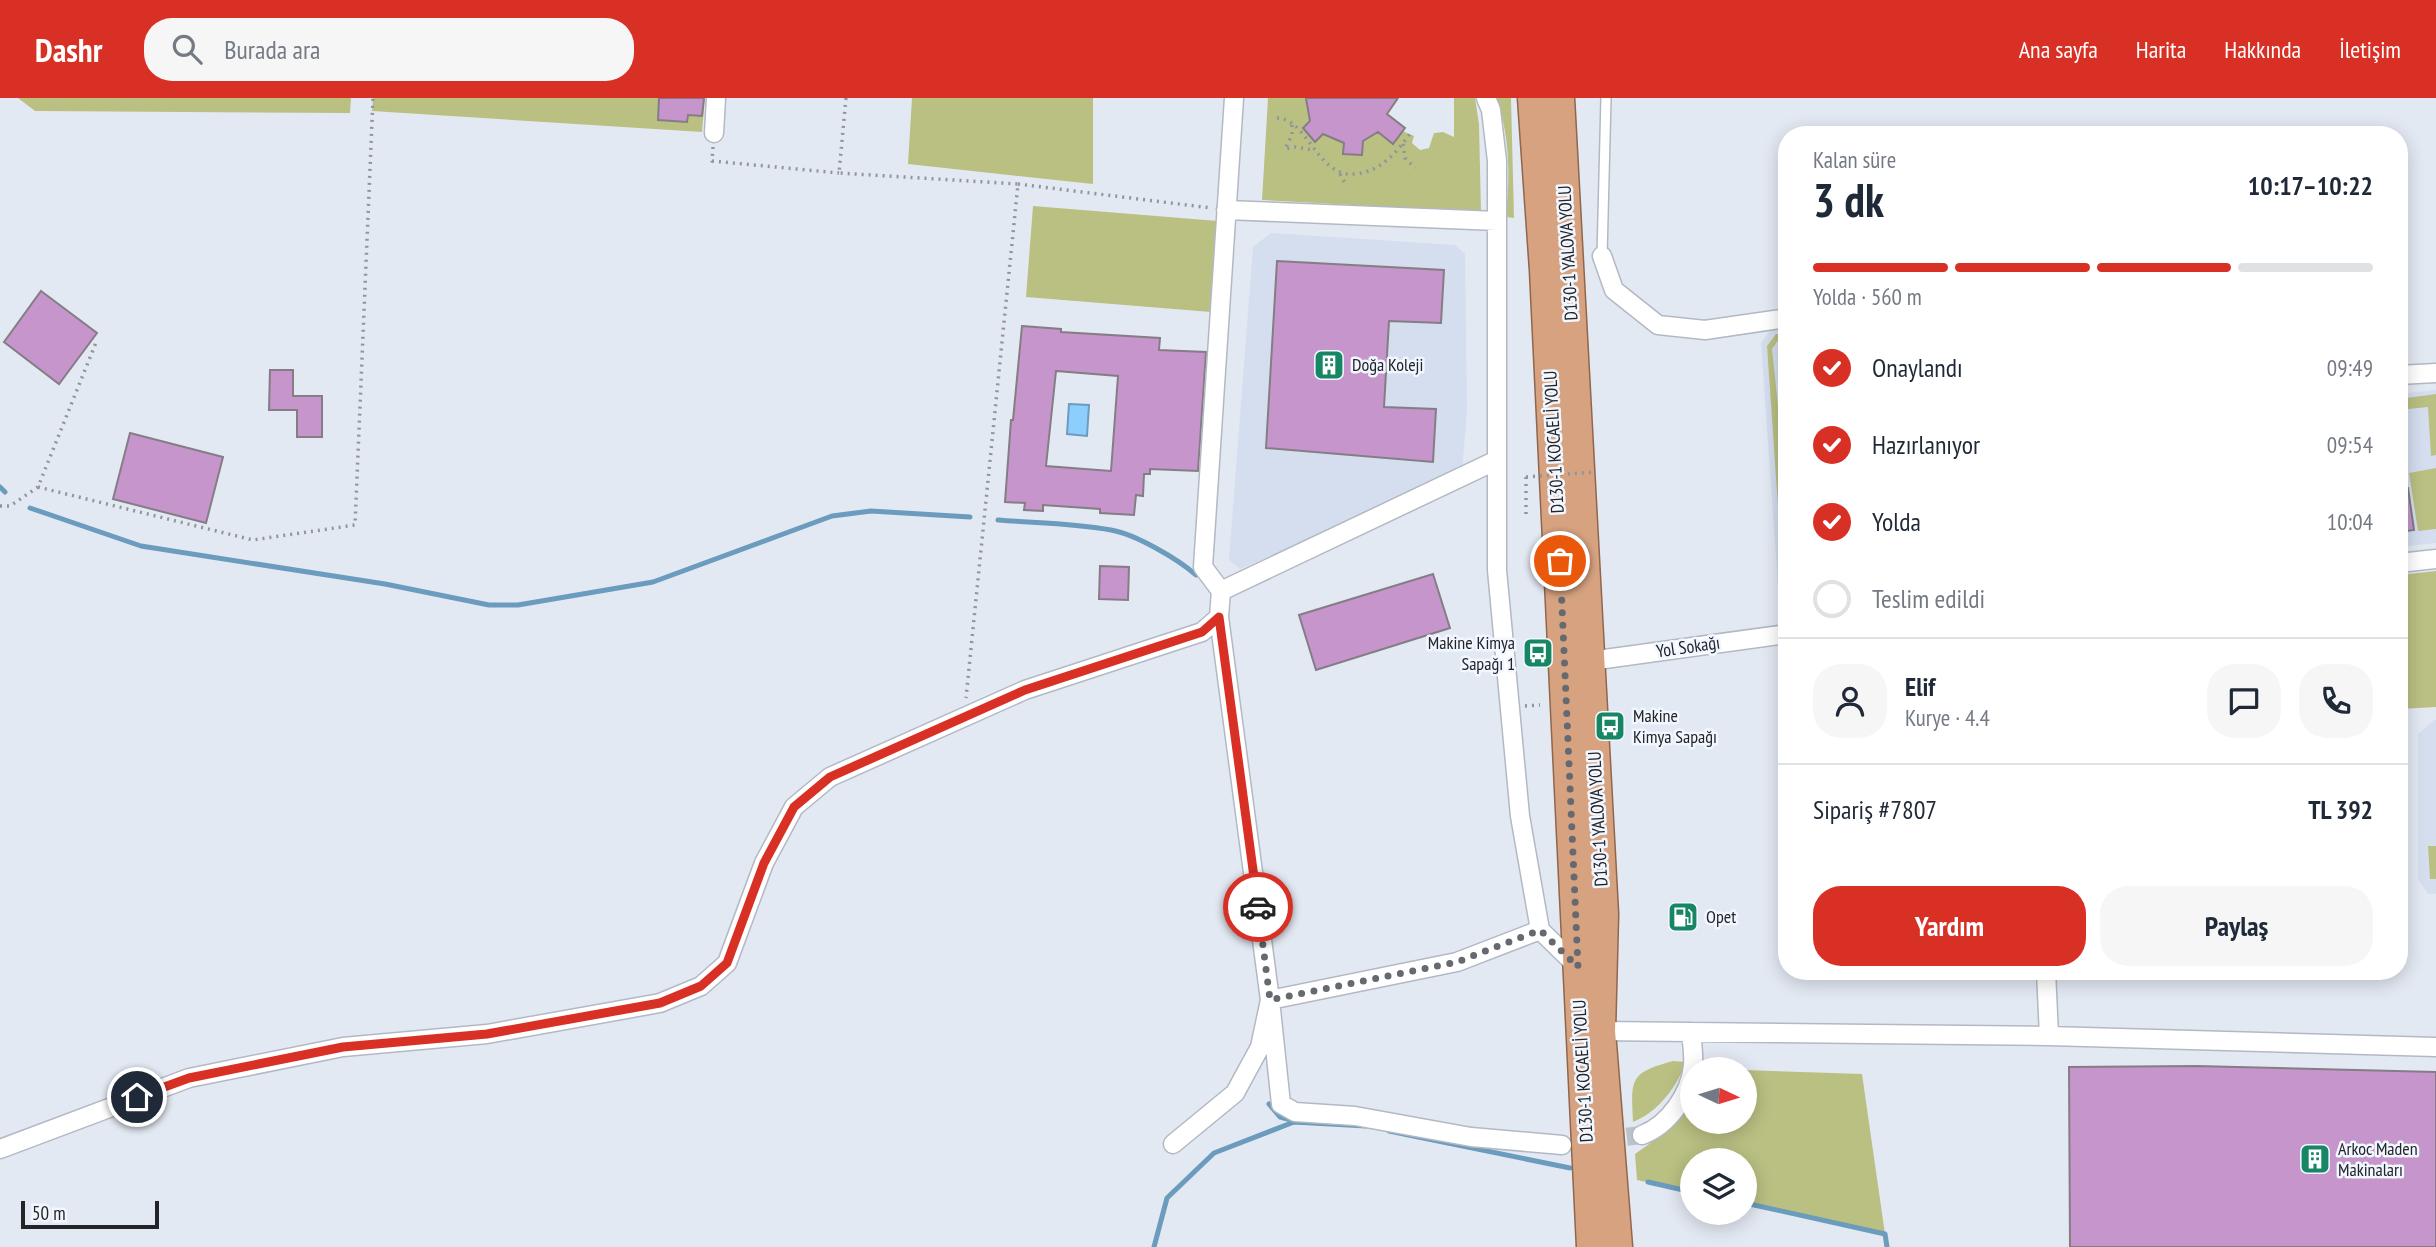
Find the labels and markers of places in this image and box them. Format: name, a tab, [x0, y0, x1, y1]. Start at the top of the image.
building icon: Doğa Koleji	[1312, 348, 1346, 382]
place label: Doğa Koleji	[1352, 353, 1423, 376]
pin	[1530, 531, 1590, 591]
place label: Makine Kimya Sapağı 1	[1428, 631, 1515, 675]
bus stop icon: Makine Kimya Sapağı 1	[1521, 636, 1555, 670]
place label: Makine Kimya Sapağı	[1633, 704, 1717, 748]
bus stop icon: Makine Kimya Sapağı	[1593, 709, 1627, 743]
fuel station icon: Opet	[1666, 900, 1700, 934]
place label: Opet	[1706, 905, 1736, 928]
pin	[107, 1067, 167, 1127]
place label: Arkoc Maden Makinaları	[2338, 1137, 2418, 1181]
building icon: Arkoc Maden Makinaları	[2298, 1142, 2332, 1176]

